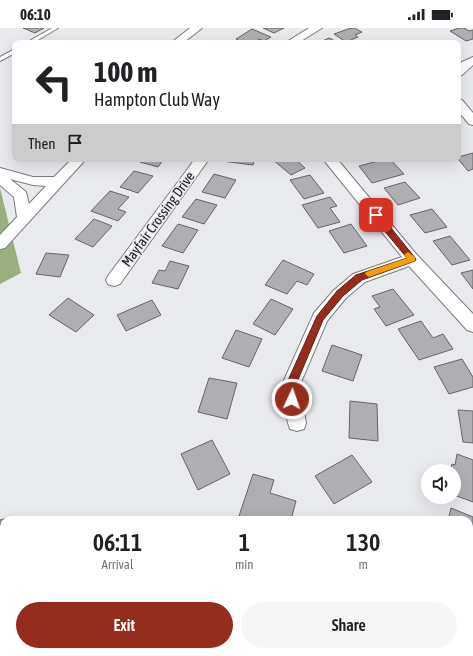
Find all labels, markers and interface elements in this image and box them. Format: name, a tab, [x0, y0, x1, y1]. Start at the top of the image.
text: 06:10	[20, 6, 51, 23]
icon: left	[28, 56, 80, 108]
text: 100 m	[94, 56, 157, 88]
text: Hampton Club Way	[94, 89, 220, 110]
icon: arrive	[64, 132, 86, 154]
text: Then	[28, 135, 56, 152]
street label: Mayfair Crossing Drive	[118, 168, 198, 270]
pin	[359, 198, 393, 232]
icon: arrive	[365, 204, 387, 226]
position arrow	[271, 378, 313, 420]
map controls	[421, 464, 461, 504]
button: sound	[421, 464, 461, 504]
text: 06:11	[93, 529, 142, 556]
text: 1	[239, 529, 250, 556]
text: 130	[346, 529, 380, 556]
text: Arrival	[102, 557, 133, 572]
text: min	[235, 557, 254, 572]
text: m	[359, 557, 368, 572]
button: Exit	[16, 602, 233, 648]
button: Share	[241, 602, 457, 648]

